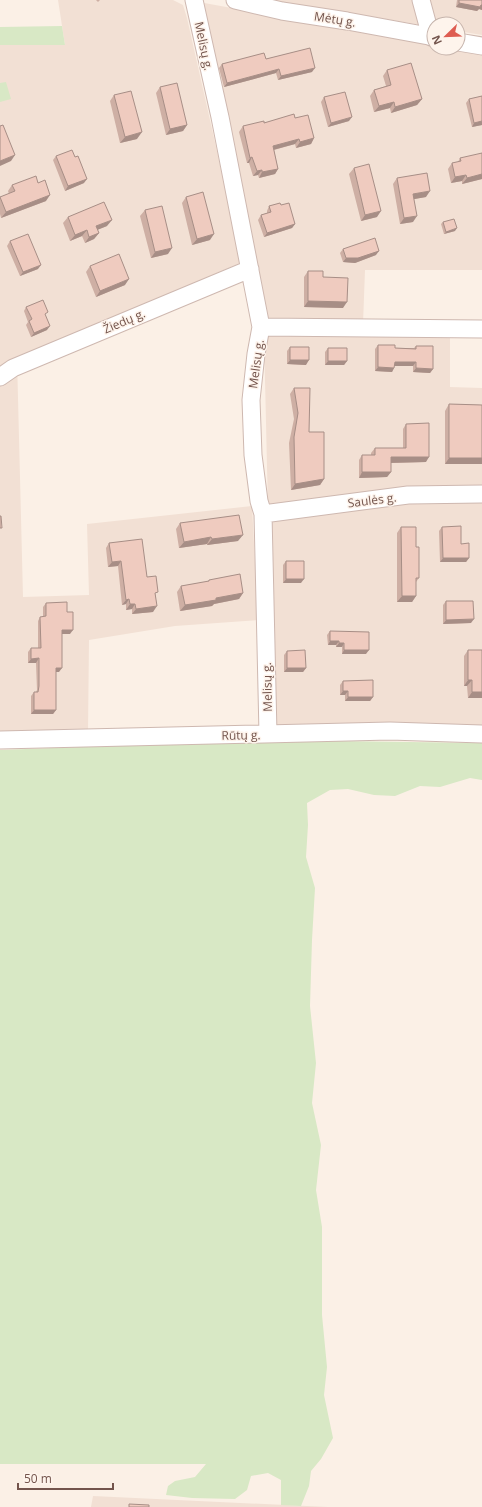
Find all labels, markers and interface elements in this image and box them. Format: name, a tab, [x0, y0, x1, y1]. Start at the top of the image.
street label: Mėtų g.	[313, 7, 357, 31]
north arrow	[426, 16, 466, 56]
street label: Melisų g.	[191, 20, 217, 72]
text: N	[428, 33, 445, 47]
street label: Žiedų g.	[100, 305, 148, 337]
street label: Melisų g.	[244, 338, 268, 390]
street label: Saulės g.	[347, 489, 397, 511]
street label: Melisų g.	[258, 662, 276, 712]
street label: Rūtų g.	[221, 726, 261, 744]
scale bar	[18, 1465, 113, 1491]
text: 50 m	[24, 1470, 52, 1487]

